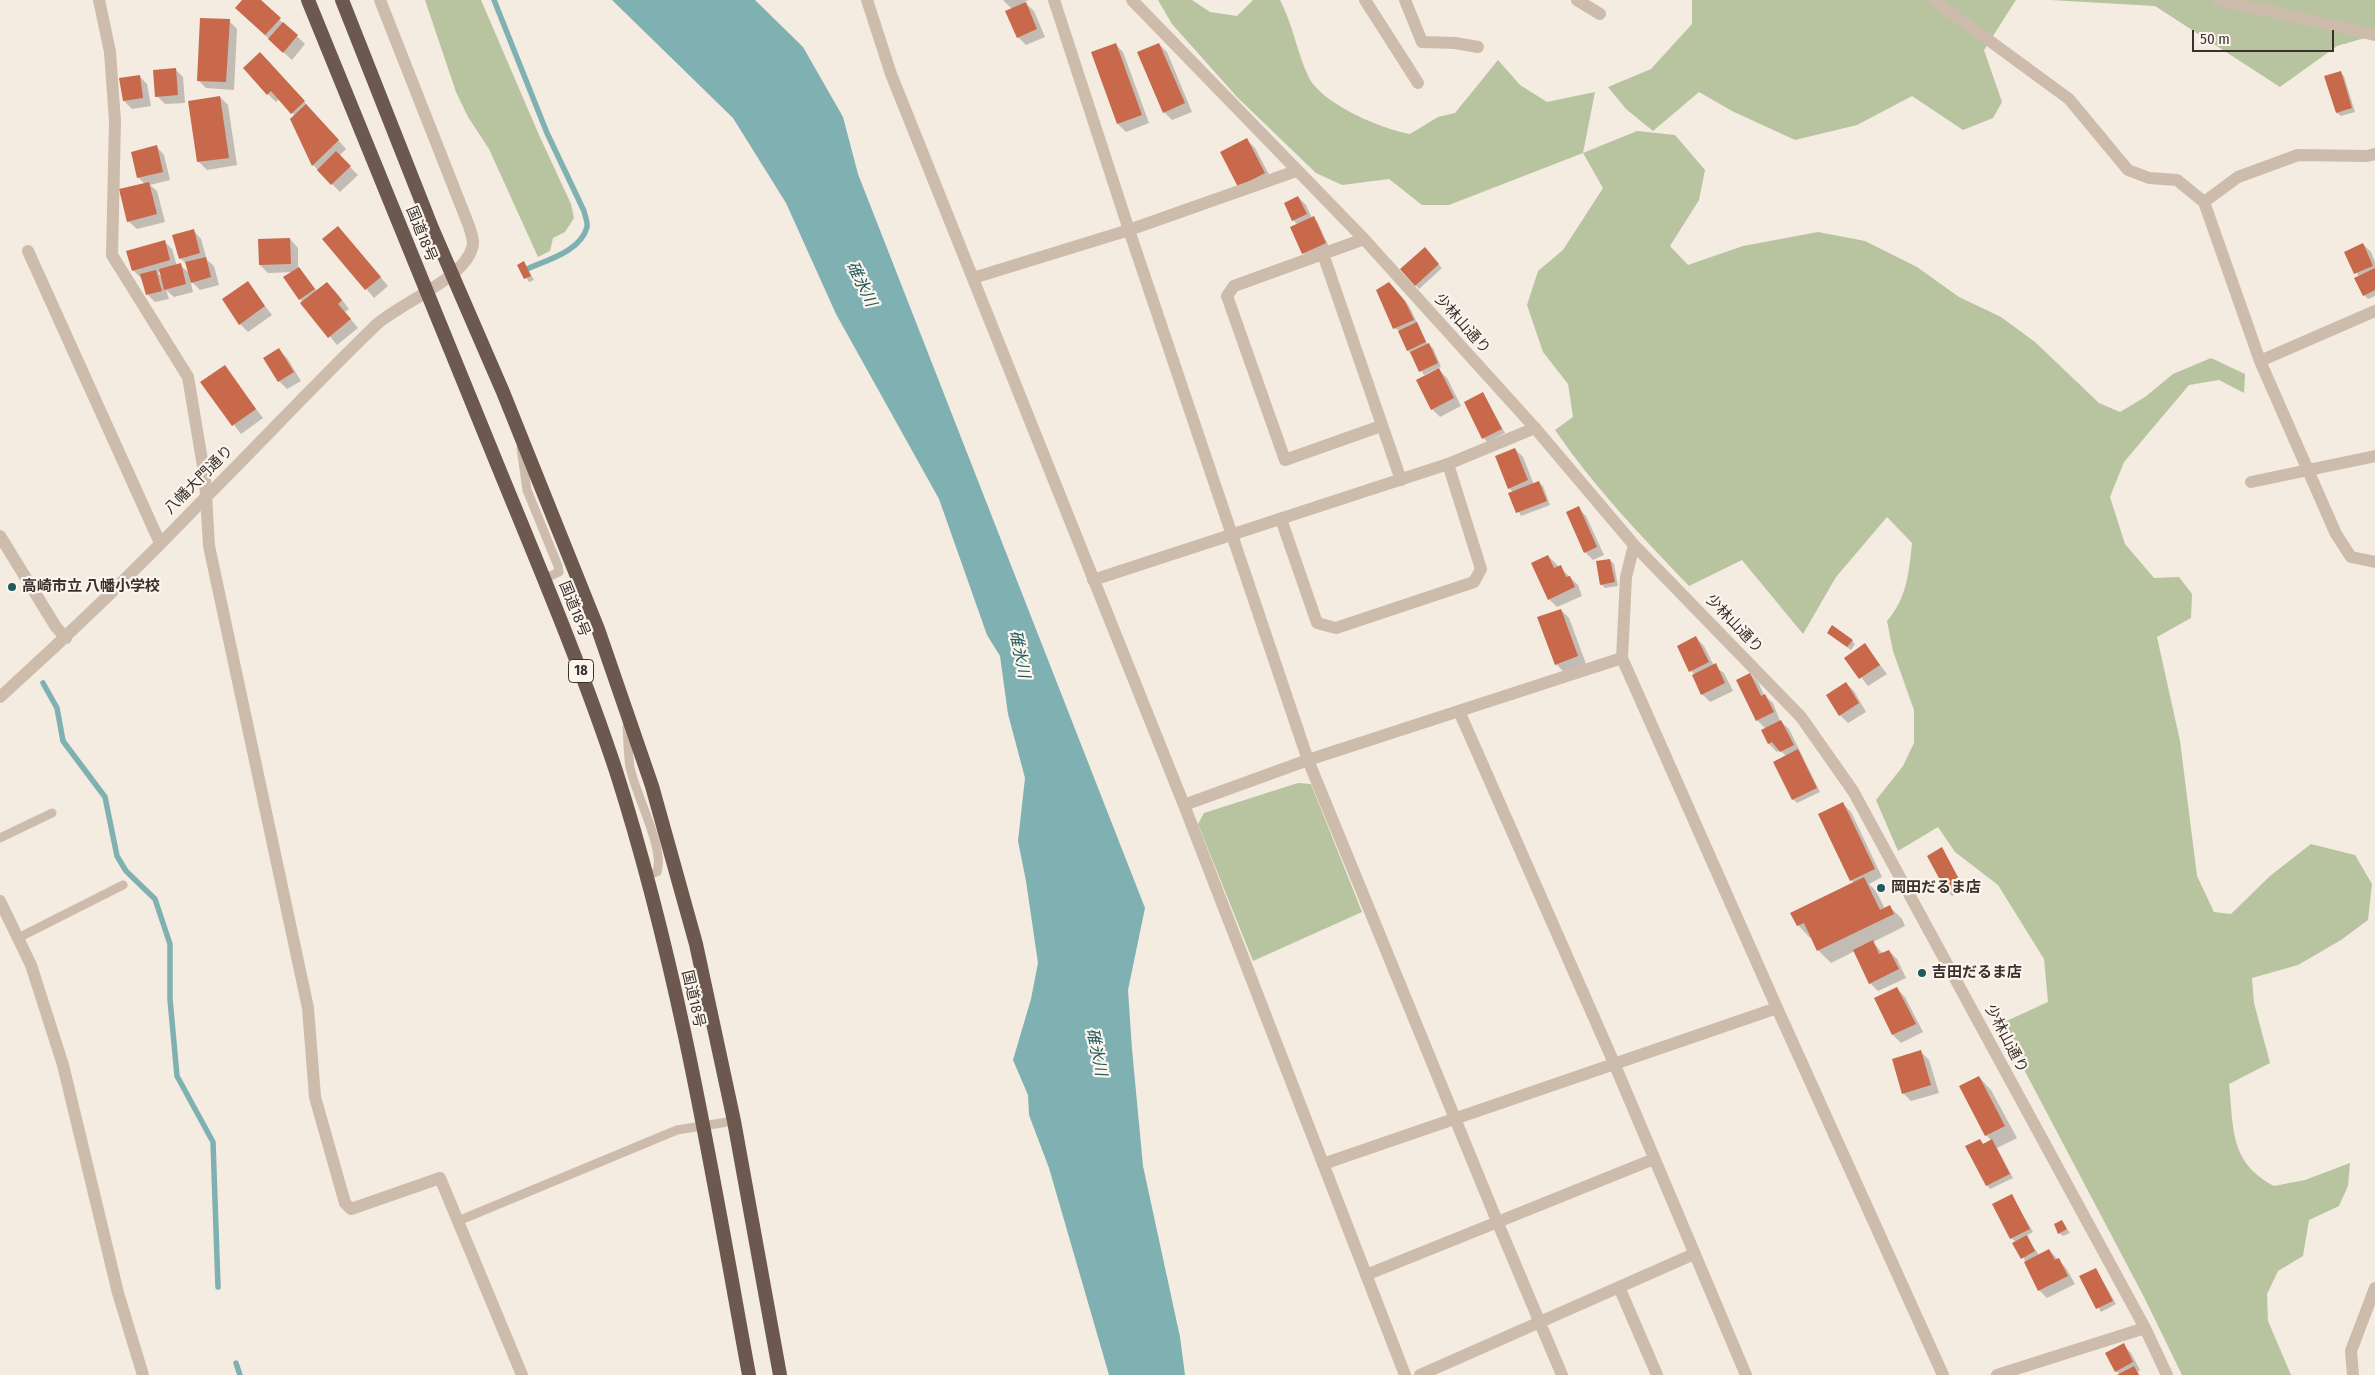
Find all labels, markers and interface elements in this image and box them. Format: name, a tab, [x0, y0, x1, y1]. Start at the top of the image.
scale bar	[2195, 20, 2338, 52]
text: 50 m	[2200, 30, 2230, 48]
street label: 国道18号	[402, 204, 440, 264]
water label: 碓氷川	[842, 258, 880, 310]
street label: 少林山通り	[1430, 290, 1494, 358]
street label: 八幡大門通り	[161, 442, 237, 518]
place label: 高崎市立 八幡小学校	[22, 578, 160, 596]
street label: 国道18号	[555, 579, 593, 639]
marker: 高崎市立 八幡小学校	[6, 581, 18, 593]
street label: 少林山通り	[1701, 591, 1767, 657]
water label: 碓氷川	[1005, 629, 1033, 679]
road number: 18	[568, 659, 594, 682]
place label: 岡田だるま店	[1891, 879, 1981, 897]
marker: 岡田だるま店	[1875, 882, 1887, 894]
place label: 吉田だるま店	[1932, 964, 2022, 982]
marker: 吉田だるま店	[1916, 967, 1928, 979]
street label: 国道18号	[678, 969, 708, 1029]
street label: 少林山通り	[1980, 1002, 2032, 1076]
water label: 碓氷川	[1082, 1027, 1110, 1077]

